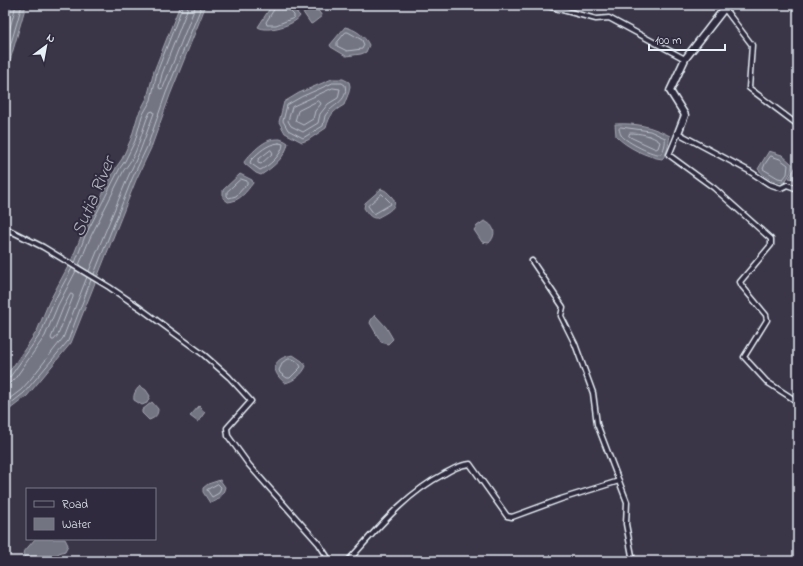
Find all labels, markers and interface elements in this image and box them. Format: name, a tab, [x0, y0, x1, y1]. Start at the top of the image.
north arrow	[26, 26, 66, 66]
scale bar	[649, 26, 725, 52]
text: N	[43, 30, 58, 47]
text: 100 m	[655, 32, 682, 50]
water label: Sutia River	[65, 151, 124, 241]
legend	[26, 488, 156, 540]
text: Road	[62, 496, 88, 514]
text: Water	[62, 516, 91, 534]

